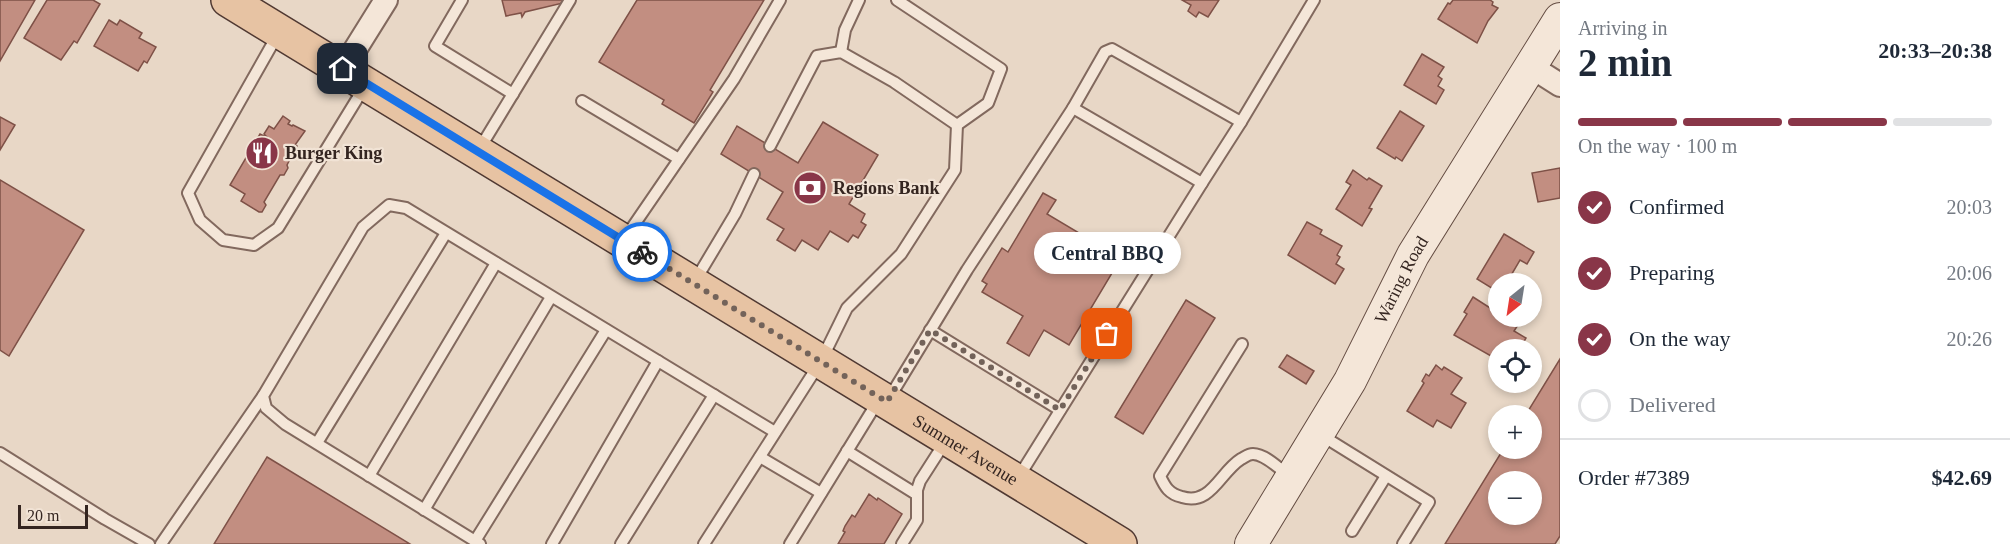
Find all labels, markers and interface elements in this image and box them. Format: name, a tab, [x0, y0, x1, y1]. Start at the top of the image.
text: Arriving in	[1578, 17, 1667, 39]
text: 20:33–20:38	[1878, 38, 1992, 63]
text: 2 min	[1578, 41, 1672, 84]
pin	[317, 43, 368, 94]
icon: home	[326, 52, 359, 85]
restaurant icon: Burger King	[244, 135, 280, 171]
text: On the way · 100 m	[1578, 135, 1737, 157]
place label: Burger King	[285, 143, 382, 163]
bank icon: Regions Bank	[792, 170, 828, 206]
place label: Regions Bank	[833, 178, 940, 198]
icon: check	[1578, 191, 1611, 224]
text: Confirmed	[1629, 194, 1724, 219]
text: 20:03	[1946, 196, 1992, 218]
courier	[612, 222, 672, 282]
callout: Central BBQ	[1034, 232, 1180, 274]
street label: Waring Road	[1370, 233, 1432, 327]
icon: bike	[626, 236, 659, 269]
text: Central BBQ	[1051, 242, 1164, 264]
icon: check	[1578, 257, 1611, 290]
text: Preparing	[1629, 260, 1715, 285]
text: 20:06	[1946, 262, 1992, 284]
north arrow	[1488, 273, 1542, 327]
map controls	[1488, 273, 1542, 525]
pin	[1081, 308, 1132, 359]
icon: bag	[1090, 317, 1123, 350]
icon: check	[1578, 323, 1611, 356]
text: On the way	[1629, 326, 1730, 351]
text: 20:26	[1946, 328, 1992, 350]
button: locate	[1488, 339, 1542, 393]
text: Delivered	[1629, 392, 1716, 417]
button: +	[1488, 405, 1542, 459]
street label: Summer Avenue	[910, 410, 1022, 489]
text: Order #7389	[1578, 465, 1690, 490]
text: $42.69	[1932, 465, 1992, 490]
button: −	[1488, 471, 1542, 525]
scale bar	[18, 502, 88, 530]
text: 20 m	[27, 507, 59, 524]

